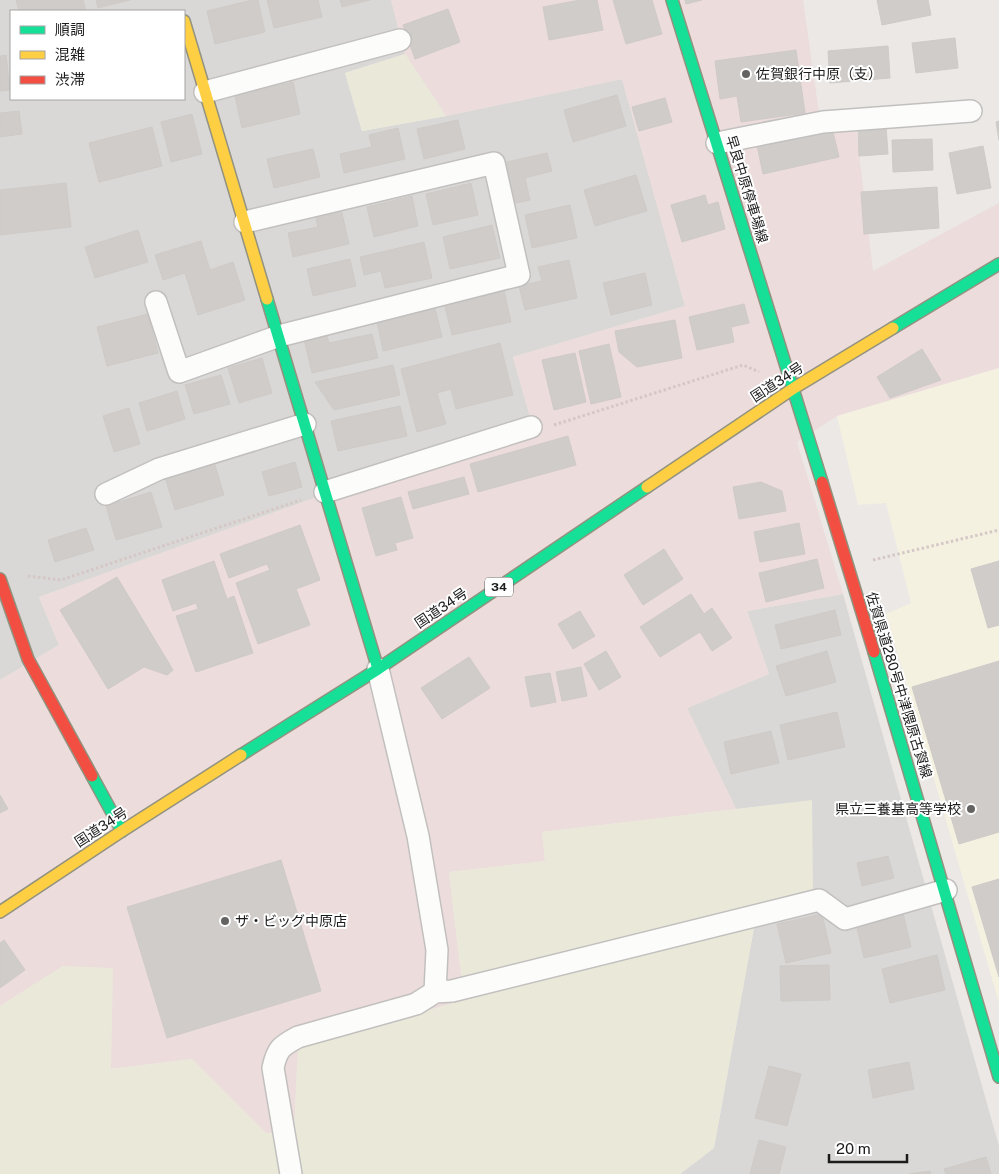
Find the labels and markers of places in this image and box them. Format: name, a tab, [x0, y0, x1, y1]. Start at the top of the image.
place label: 佐賀銀行中原（支）	[756, 66, 882, 82]
marker: 佐賀銀行中原（支）	[740, 68, 752, 80]
place label: 県立三養基高等学校	[835, 801, 961, 817]
marker: 県立三養基高等学校	[965, 803, 977, 815]
place label: ザ・ビッグ中原店	[235, 913, 347, 929]
marker: ザ・ビッグ中原店	[219, 915, 231, 927]

